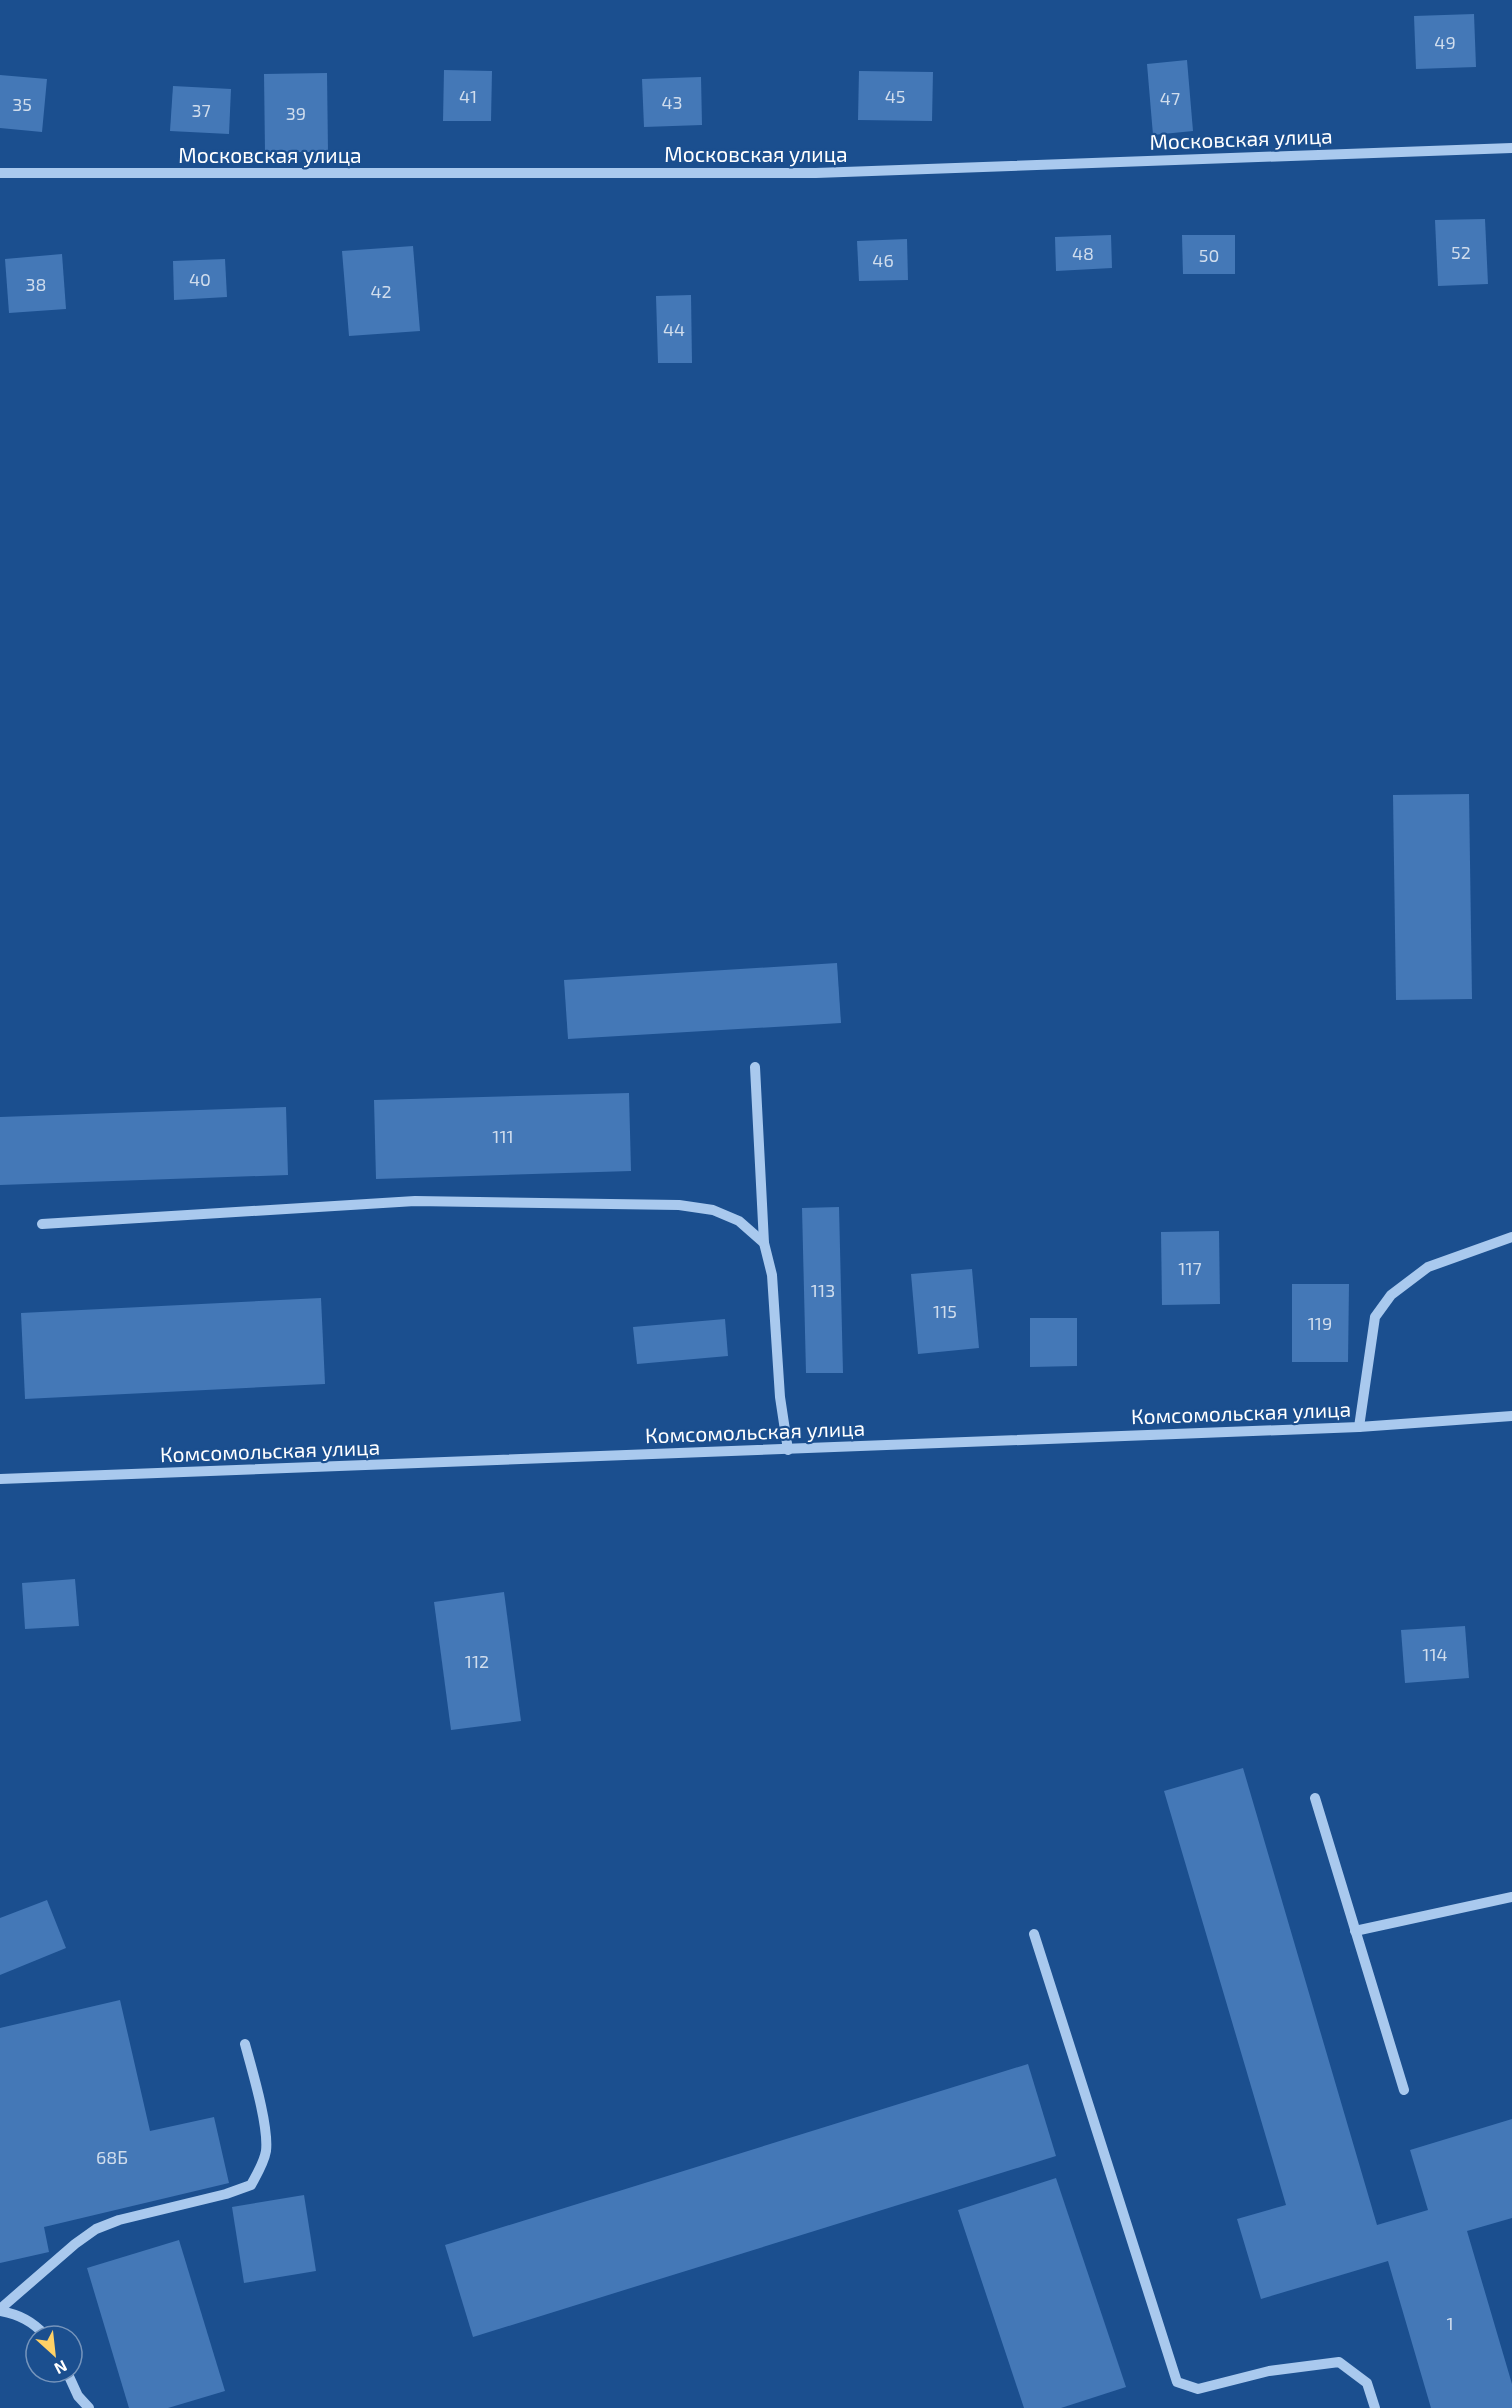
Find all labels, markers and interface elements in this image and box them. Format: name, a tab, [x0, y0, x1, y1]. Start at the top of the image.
house number: 49	[1434, 31, 1456, 53]
house number: 41	[459, 85, 477, 107]
house number: 45	[885, 85, 905, 107]
house number: 47	[1160, 87, 1180, 109]
house number: 43	[661, 91, 683, 113]
house number: 35	[12, 93, 32, 115]
house number: 37	[191, 99, 211, 121]
house number: 39	[286, 102, 306, 124]
street label: Московская улица	[1149, 122, 1333, 155]
street label: Московская улица	[664, 141, 848, 167]
street label: Московская улица	[178, 142, 362, 168]
house number: 52	[1451, 241, 1471, 263]
house number: 48	[1072, 242, 1094, 264]
house number: 50	[1199, 244, 1219, 266]
house number: 46	[872, 249, 894, 271]
house number: 40	[189, 268, 211, 290]
house number: 38	[26, 273, 46, 295]
house number: 42	[370, 280, 392, 302]
house number: 44	[663, 318, 685, 340]
house number: 111	[492, 1125, 514, 1147]
house number: 117	[1178, 1257, 1202, 1279]
house number: 113	[811, 1279, 835, 1301]
house number: 115	[933, 1300, 957, 1322]
house number: 119	[1308, 1312, 1332, 1334]
street label: Комсомольская улица	[1130, 1396, 1352, 1429]
street label: Комсомольская улица	[644, 1415, 866, 1448]
street label: Комсомольская улица	[159, 1434, 381, 1467]
house number: 114	[1422, 1643, 1448, 1665]
house number: 112	[465, 1650, 489, 1672]
house number: 68Б	[96, 2146, 128, 2168]
house number: 1	[1446, 2312, 1454, 2334]
north arrow	[24, 2324, 84, 2384]
text: N	[52, 2357, 71, 2379]

